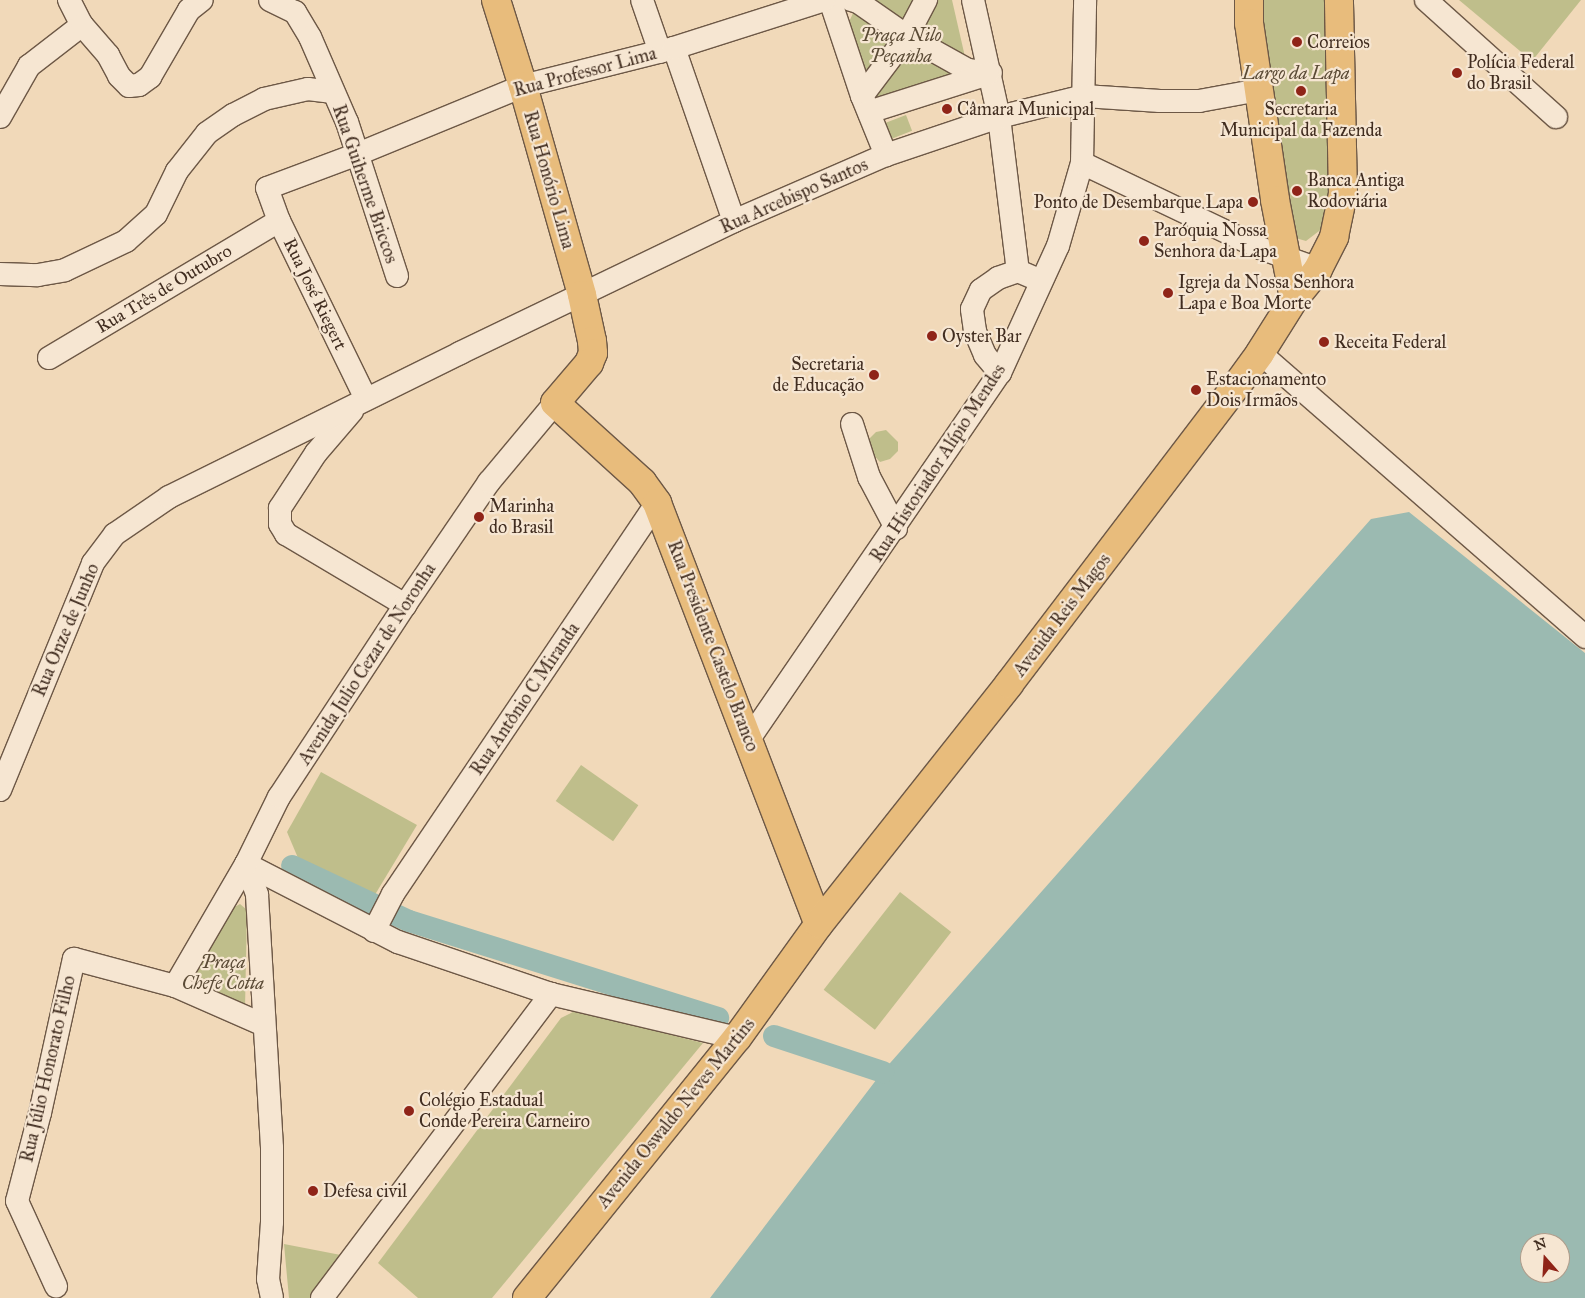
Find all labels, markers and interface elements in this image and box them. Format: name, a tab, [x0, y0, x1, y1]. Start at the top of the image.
park label: Praça Nilo Peçanha	[860, 25, 942, 68]
place label: Correios	[1307, 31, 1370, 53]
marker: Correios	[1291, 36, 1303, 48]
street label: Rua Professor Lima	[511, 43, 659, 101]
place label: Polícia Federal do Brasil	[1467, 52, 1574, 94]
park label: Largo da Lapa	[1242, 62, 1350, 84]
marker: Polícia Federal do Brasil	[1451, 67, 1463, 79]
marker: Secretaria Municipal da Fazenda	[1295, 85, 1307, 97]
place label: Câmara Municipal	[957, 98, 1094, 120]
place label: Secretaria Municipal da Fazenda	[1220, 99, 1382, 142]
street label: Rua Guiherme Briccos	[328, 102, 402, 266]
marker: Câmara Municipal	[941, 103, 953, 115]
street label: Rua Honório Lima	[519, 108, 579, 252]
street label: Rua Arcebispo Santos	[717, 154, 871, 238]
place label: Banca Antiga Rodoviária	[1307, 170, 1404, 212]
marker: Banca Antiga Rodoviária	[1291, 185, 1303, 197]
place label: Ponto de Desembarque Lapa	[1033, 191, 1243, 213]
marker: Ponto de Desembarque Lapa	[1247, 196, 1259, 208]
place label: Paróquia Nossa Senhora da Lapa	[1154, 220, 1277, 262]
street label: Rua José Riegert	[279, 235, 351, 353]
marker: Paróquia Nossa Senhora da Lapa	[1138, 235, 1150, 247]
street label: Rua Três de Outubro	[92, 240, 236, 338]
place label: Igreja da Nossa Senhora Lapa e Boa Morte	[1178, 272, 1354, 314]
marker: Igreja da Nossa Senhora Lapa e Boa Morte	[1162, 287, 1174, 299]
place label: Oyster Bar	[942, 325, 1021, 347]
marker: Oyster Bar	[926, 330, 938, 342]
place label: Receita Federal	[1334, 331, 1446, 353]
marker: Receita Federal	[1318, 336, 1330, 348]
place label: Secretaria de Educação	[772, 354, 864, 396]
street label: Rua Historiador Alípio Mendes	[866, 360, 1010, 566]
marker: Secretaria de Educação	[868, 369, 880, 381]
place label: Estacionamento Dois Irmãos	[1206, 369, 1326, 412]
marker: Estacionamento Dois Irmãos	[1190, 384, 1202, 396]
place label: Marinha do Brasil	[489, 496, 554, 538]
marker: Marinha do Brasil	[473, 511, 485, 523]
street label: Rua Presidente Castelo Branco	[663, 537, 763, 755]
street label: Avenida Reis Magos	[1009, 549, 1115, 681]
street label: Avenida Julio Cezar de Noronha	[294, 559, 440, 769]
street label: Rua Onze de Junho	[28, 560, 104, 700]
street label: Rua Antônio C Miranda	[466, 619, 584, 779]
park label: Praça Chefe Cotta	[182, 952, 264, 994]
street label: Rua Júlio Honorato Filho	[16, 974, 80, 1164]
street label: Avenida Oswaldo Neves Martins	[593, 1014, 759, 1212]
place label: Colégio Estadual Conde Pereira Carneiro	[419, 1090, 590, 1132]
marker: Colégio Estadual Conde Pereira Carneiro	[403, 1105, 415, 1117]
place label: Defesa civil	[323, 1180, 407, 1202]
marker: Defesa civil	[307, 1185, 319, 1197]
north arrow	[1520, 1233, 1570, 1283]
text: N	[1532, 1234, 1549, 1254]

